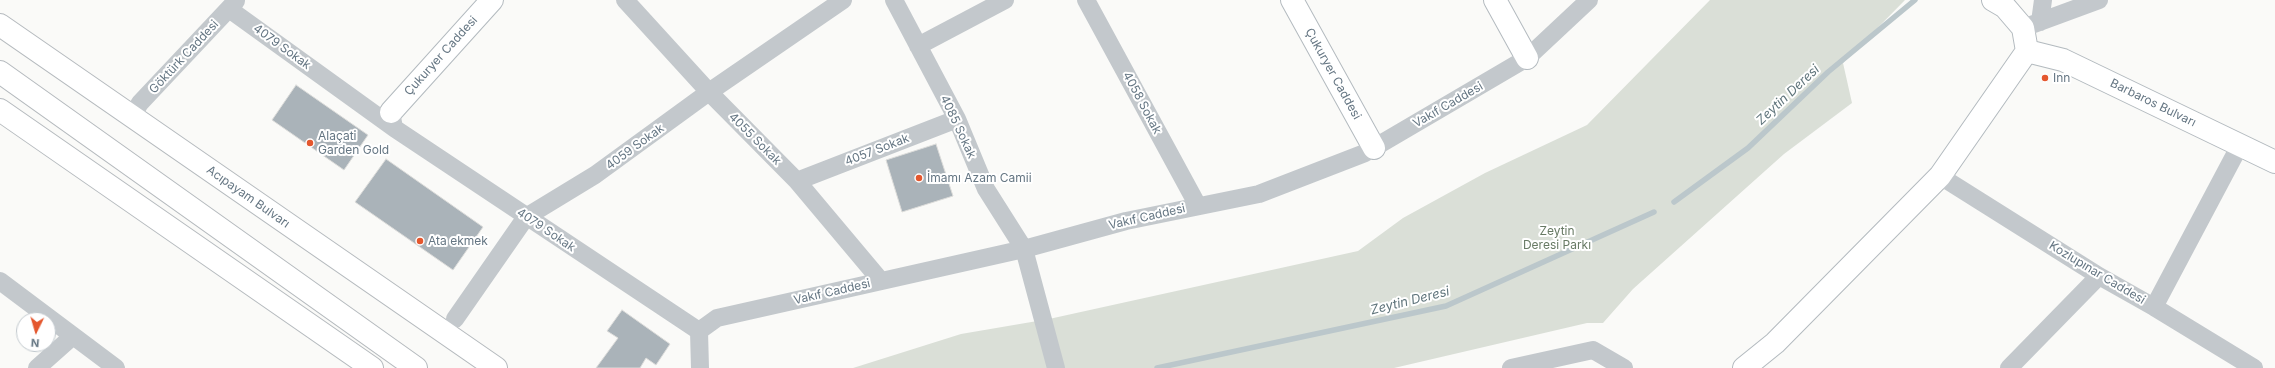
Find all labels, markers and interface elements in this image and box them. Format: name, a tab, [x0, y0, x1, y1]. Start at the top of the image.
street label: Çukuryer Caddesi	[401, 13, 481, 99]
street label: Göktürk Caddesi	[146, 17, 222, 97]
street label: 4079 Sokak	[251, 21, 313, 73]
street label: Çukuryer Caddesi	[1302, 26, 1364, 122]
water label: Zeytin Deresi	[1753, 62, 1823, 128]
street label: 4058 Sokak	[1120, 70, 1164, 136]
place label: Inn	[2053, 71, 2070, 85]
marker: Inn	[2040, 73, 2050, 83]
street label: Barbaros Bulvarı	[2108, 76, 2198, 130]
street label: Vakıf Caddesi	[1411, 79, 1485, 131]
street label: 4085 Sokak	[937, 93, 979, 161]
street label: 4055 Sokak	[726, 110, 784, 168]
street label: 4059 Sokak	[603, 121, 667, 173]
place label: Alaçati Garden Gold	[318, 129, 389, 157]
street label: 4057 Sokak	[843, 131, 911, 169]
marker: Alaçati Garden Gold	[305, 138, 315, 148]
street label: Acıpayam Bulvarı	[204, 163, 292, 231]
place label: İmamı Azam Camii	[927, 171, 1032, 185]
marker: İmamı Azam Camii	[914, 173, 924, 183]
street label: Vakıf Caddesi	[1107, 201, 1187, 233]
street label: 4079 Sokak	[514, 205, 578, 255]
park label: Zeytin Deresi Parkı	[1523, 224, 1591, 252]
place label: Ata ekmek	[428, 234, 488, 248]
marker: Ata ekmek	[415, 236, 425, 246]
street label: Kozlupınar Caddesi	[2046, 239, 2148, 307]
street label: Vakıf Caddesi	[792, 276, 872, 308]
water label: Zeytin Deresi	[1369, 284, 1451, 318]
north arrow	[16, 312, 56, 352]
text: N	[30, 336, 40, 350]

